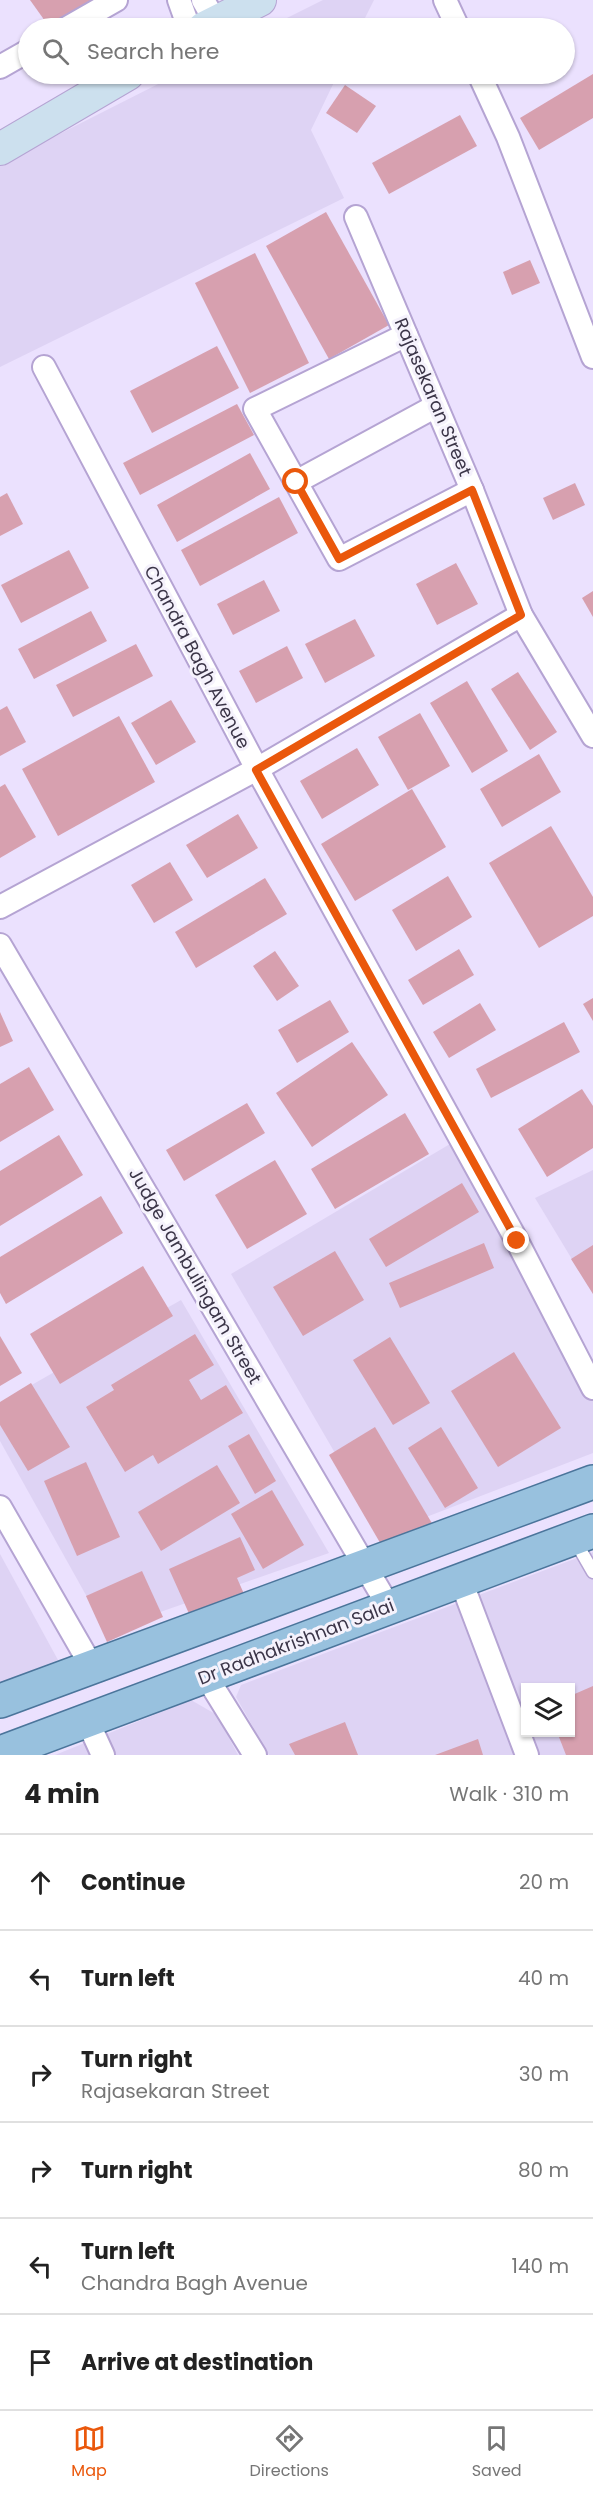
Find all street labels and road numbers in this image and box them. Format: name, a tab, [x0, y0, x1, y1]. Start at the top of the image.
street label: Rajasekaran Street	[389, 314, 478, 480]
street label: Chandra Bagh Avenue	[138, 561, 256, 753]
street label: Judge Jambulingam Street	[123, 1163, 268, 1389]
street label: Dr Radhakrishnan Salai	[194, 1593, 398, 1691]

